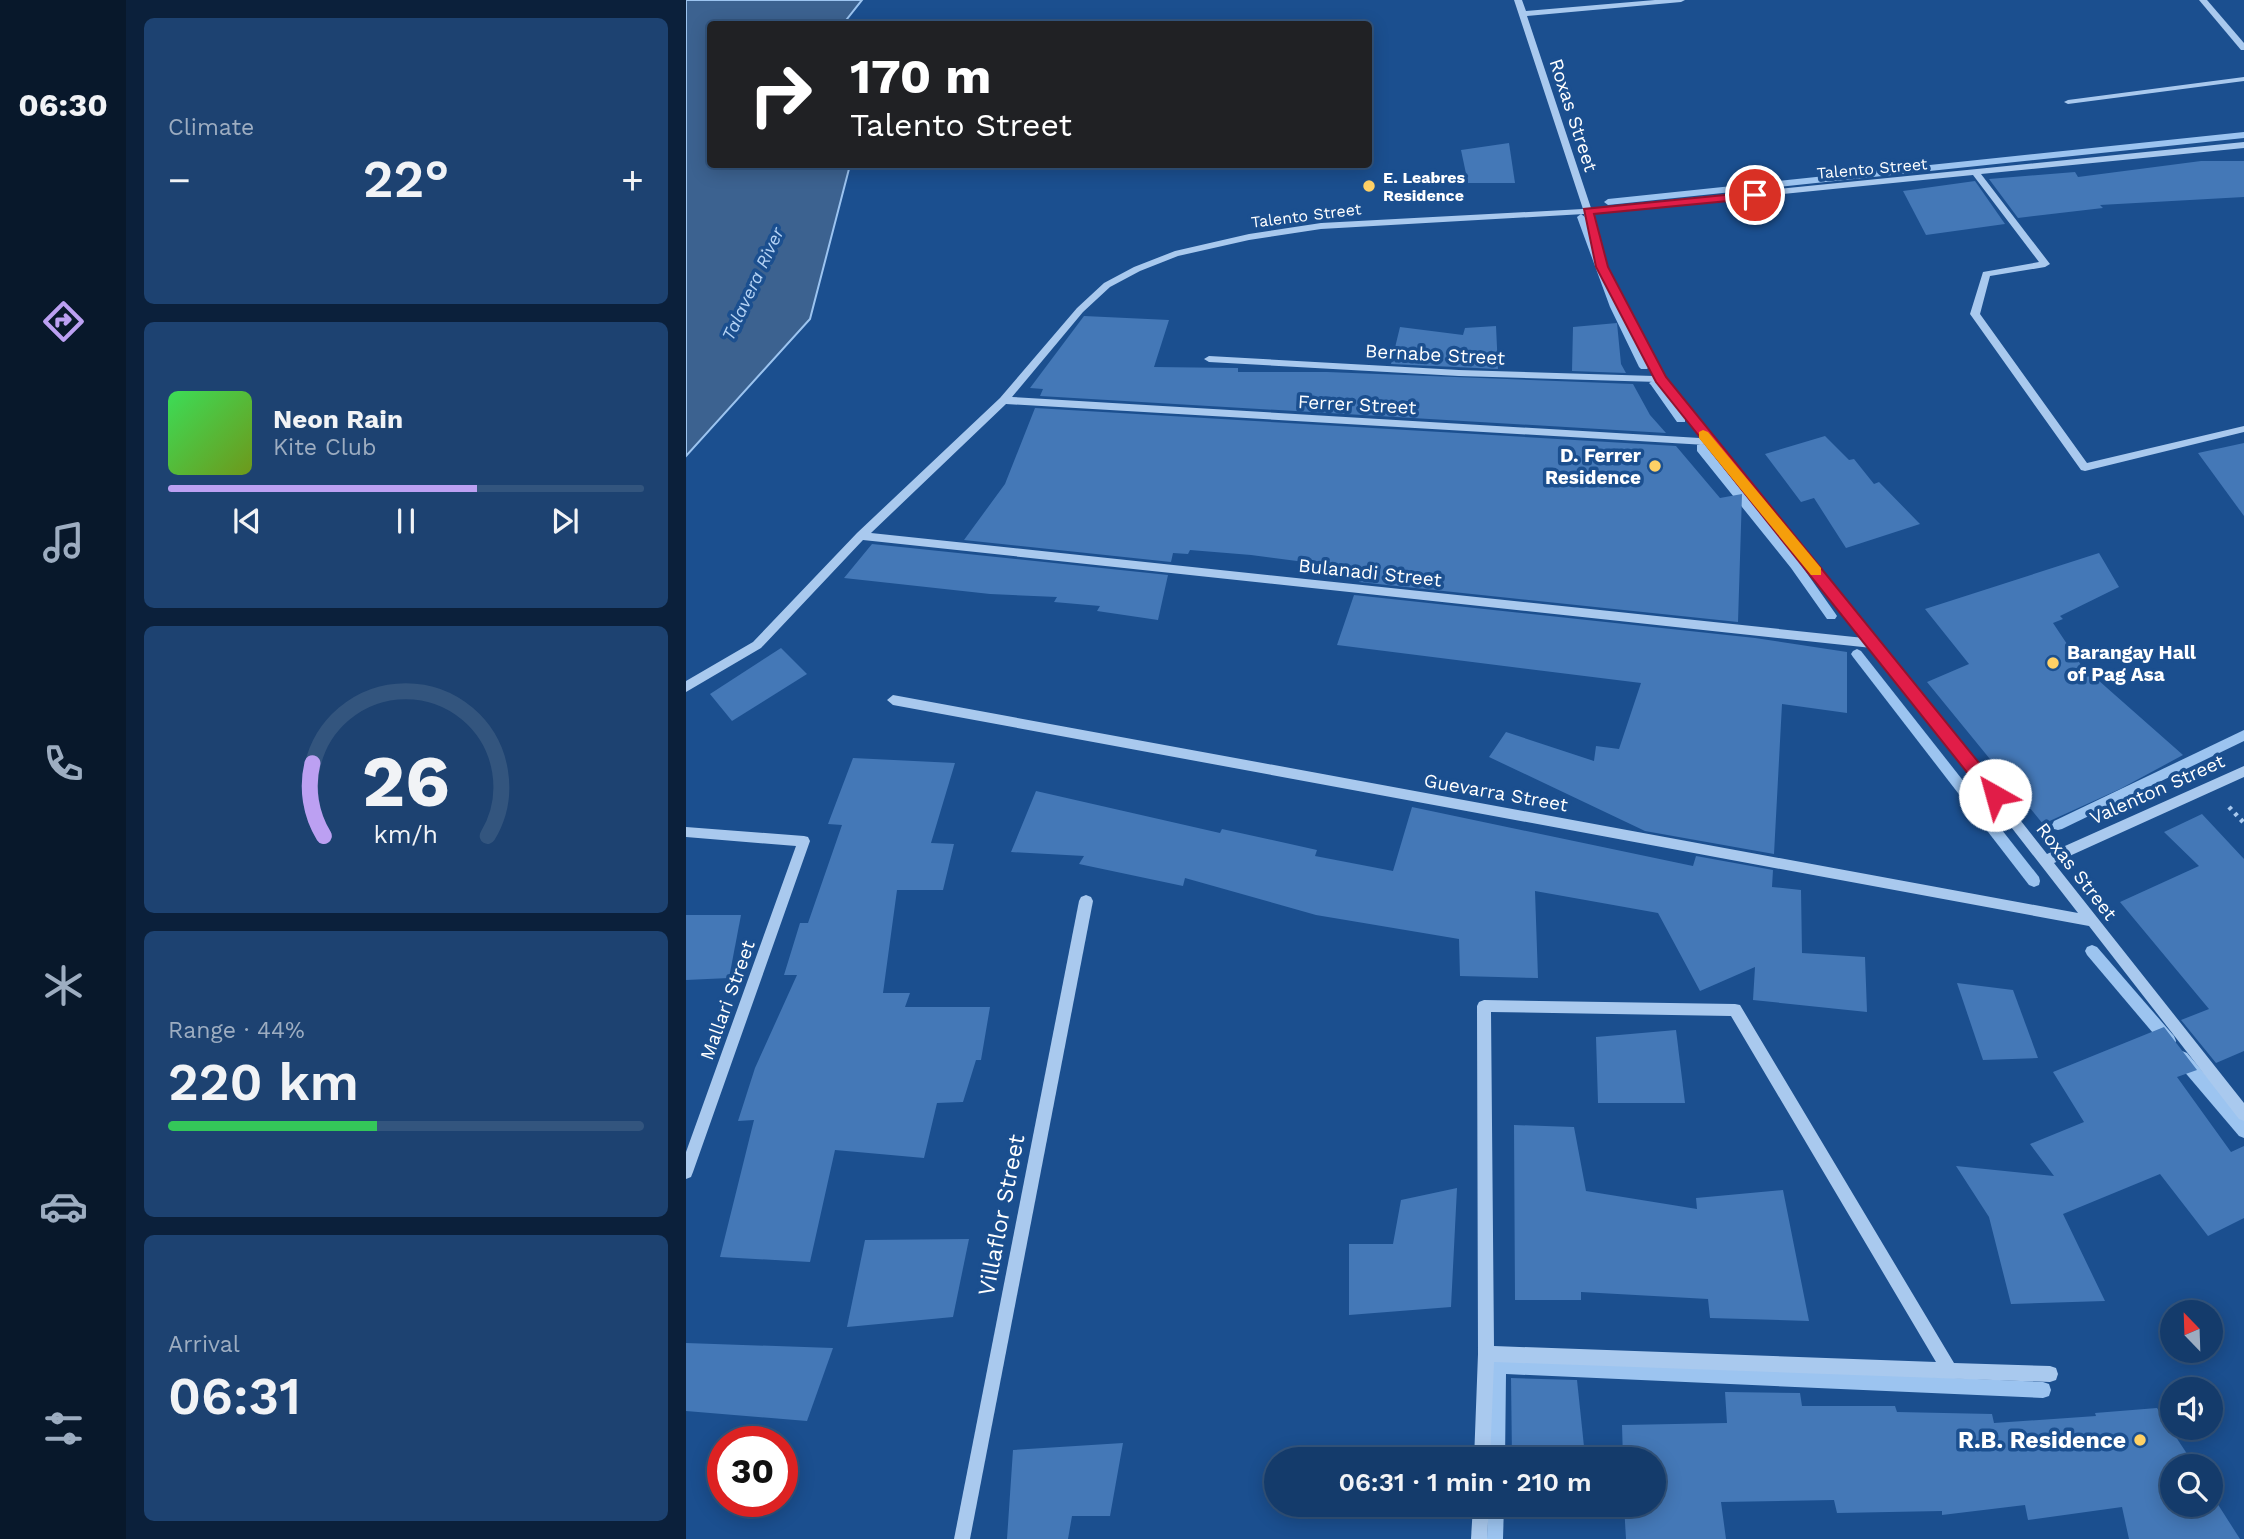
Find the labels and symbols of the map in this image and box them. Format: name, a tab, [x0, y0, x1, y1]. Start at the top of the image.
street label: Roxas Street	[1544, 56, 1603, 175]
street label: Talento Street	[1816, 154, 1928, 183]
pin	[1725, 165, 1785, 225]
place label: E. Leabres Residence	[1383, 168, 1466, 205]
marker: E. Leabres Residence	[1361, 178, 1377, 194]
street label: Talento Street	[1250, 199, 1363, 232]
water label: Talavera River	[717, 223, 788, 344]
street label: Bernabe Street	[1364, 339, 1506, 370]
street label: Ferrer Street	[1297, 390, 1417, 419]
place label: D. Ferrer Residence	[1545, 444, 1642, 489]
marker: D. Ferrer Residence	[1647, 458, 1663, 474]
street label: Bulanadi Street	[1297, 554, 1443, 591]
place label: Barangay Hall of Pag Asa	[2067, 641, 2197, 686]
marker: Barangay Hall of Pag Asa	[2045, 655, 2061, 671]
street label: Valenton Street	[2086, 749, 2228, 829]
position arrow	[1958, 758, 2032, 832]
street label: Guevarra Street	[1422, 769, 1570, 816]
street label: Roxas Street	[2031, 818, 2122, 925]
street label: Mallari Street	[695, 937, 760, 1063]
street label: Villaflor Street	[973, 1132, 1030, 1298]
north arrow	[2160, 1300, 2222, 1363]
speed limit sign: 30	[707, 1426, 798, 1517]
place label: R.B. Residence	[1958, 1427, 2126, 1454]
marker: R.B. Residence	[2132, 1432, 2148, 1448]

